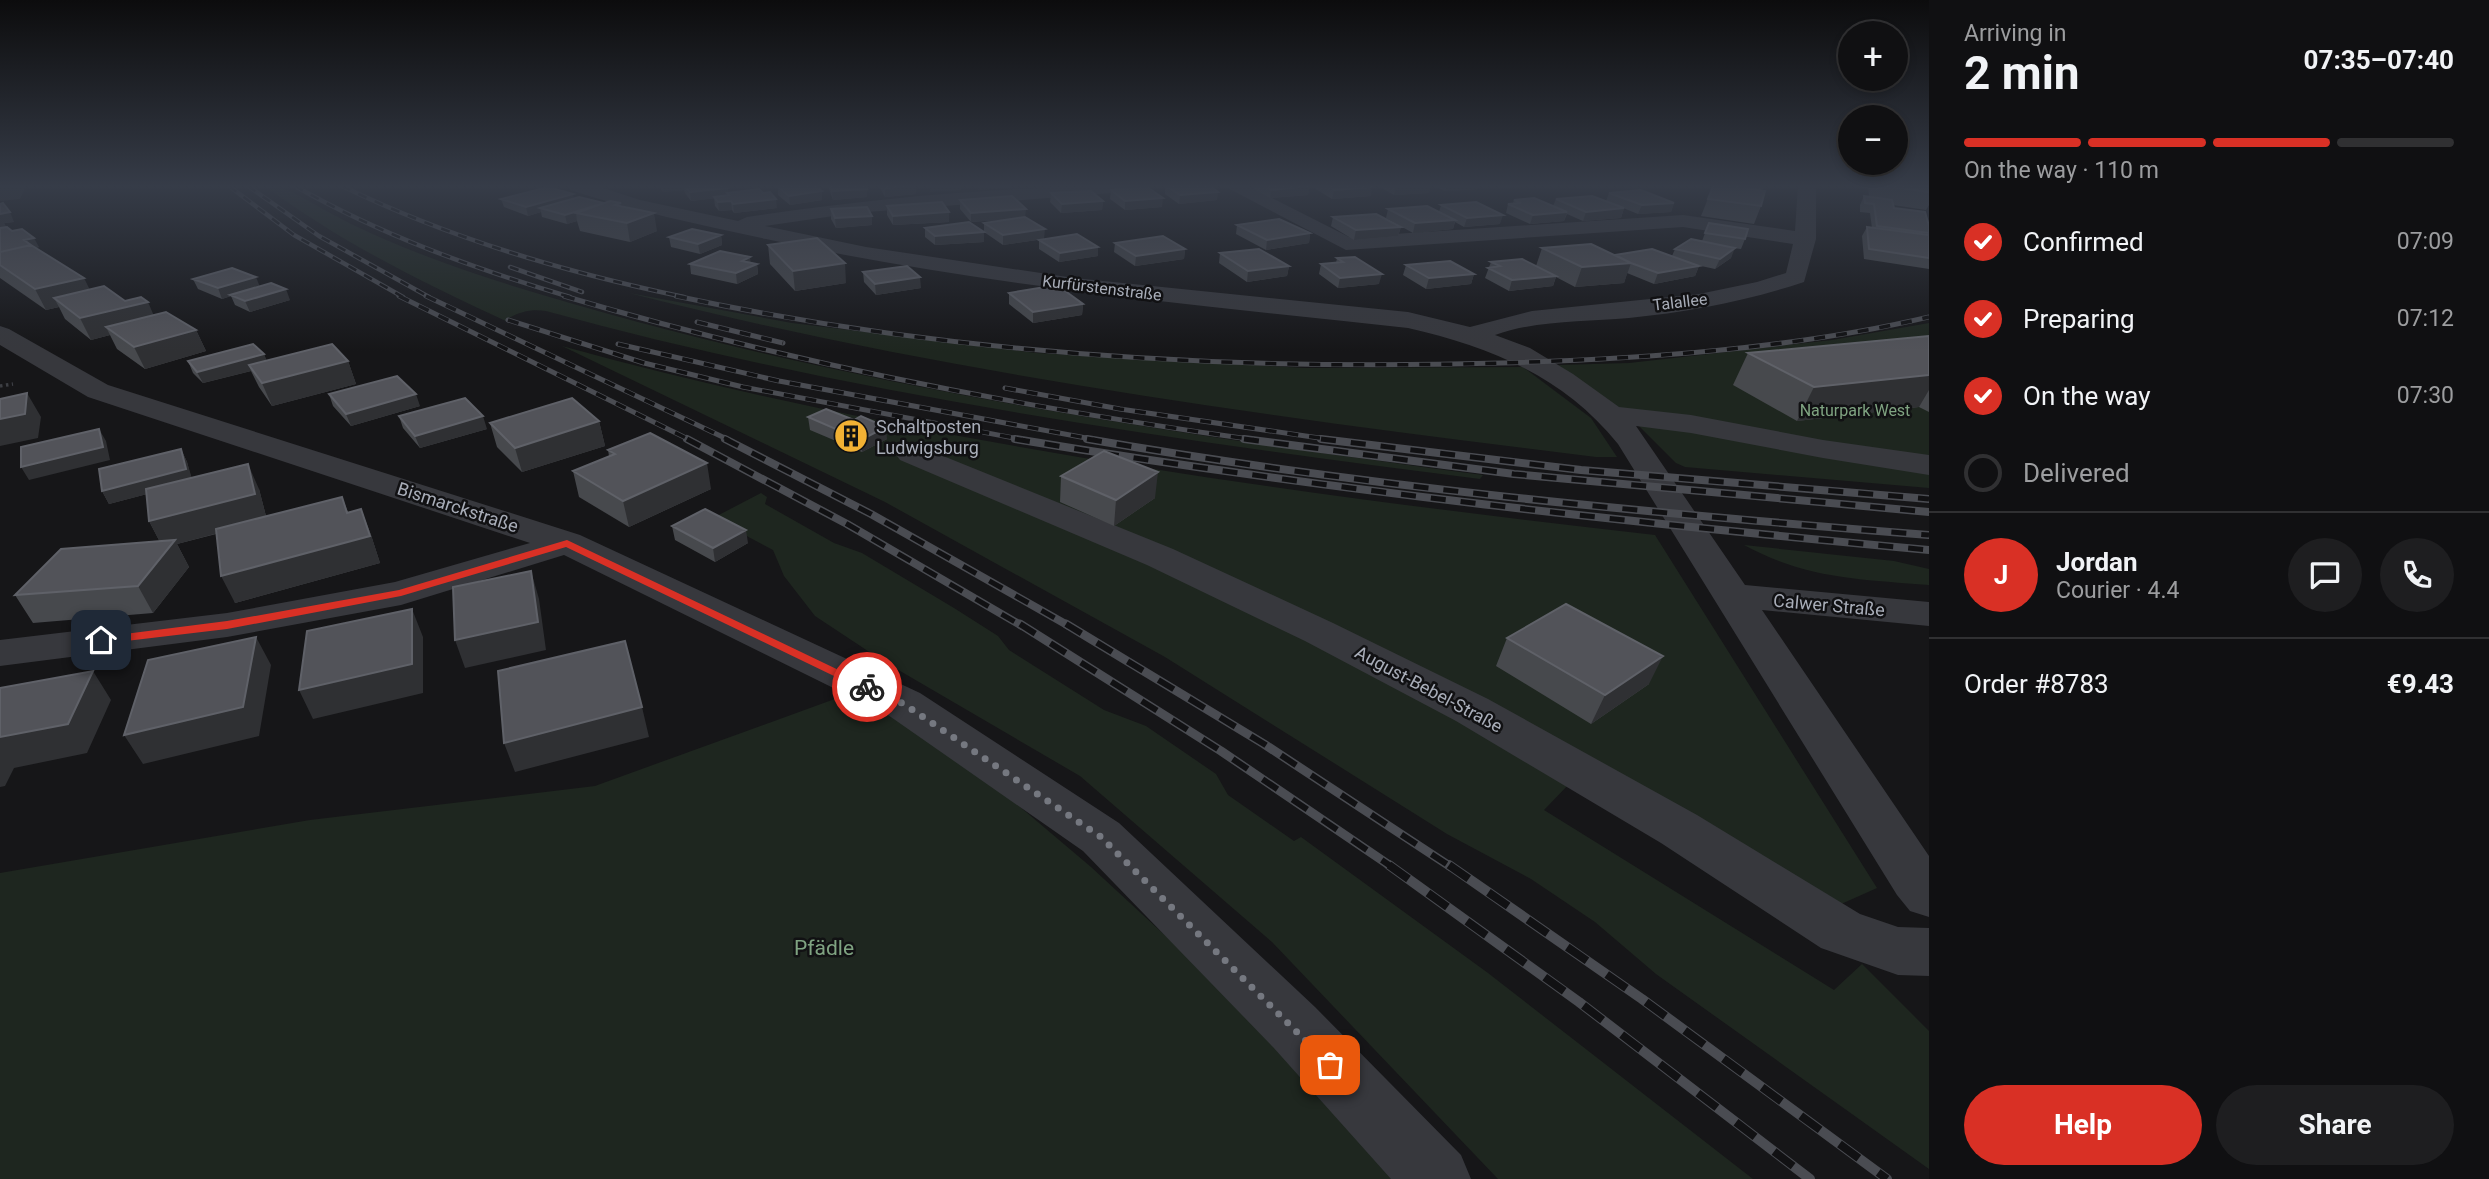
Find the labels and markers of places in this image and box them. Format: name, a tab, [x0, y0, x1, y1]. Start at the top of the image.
place label: Schaltposten Ludwigsburg	[876, 416, 981, 458]
building icon: Schaltposten Ludwigsburg	[832, 417, 870, 455]
pin	[71, 610, 131, 670]
pin	[1300, 1035, 1360, 1095]

